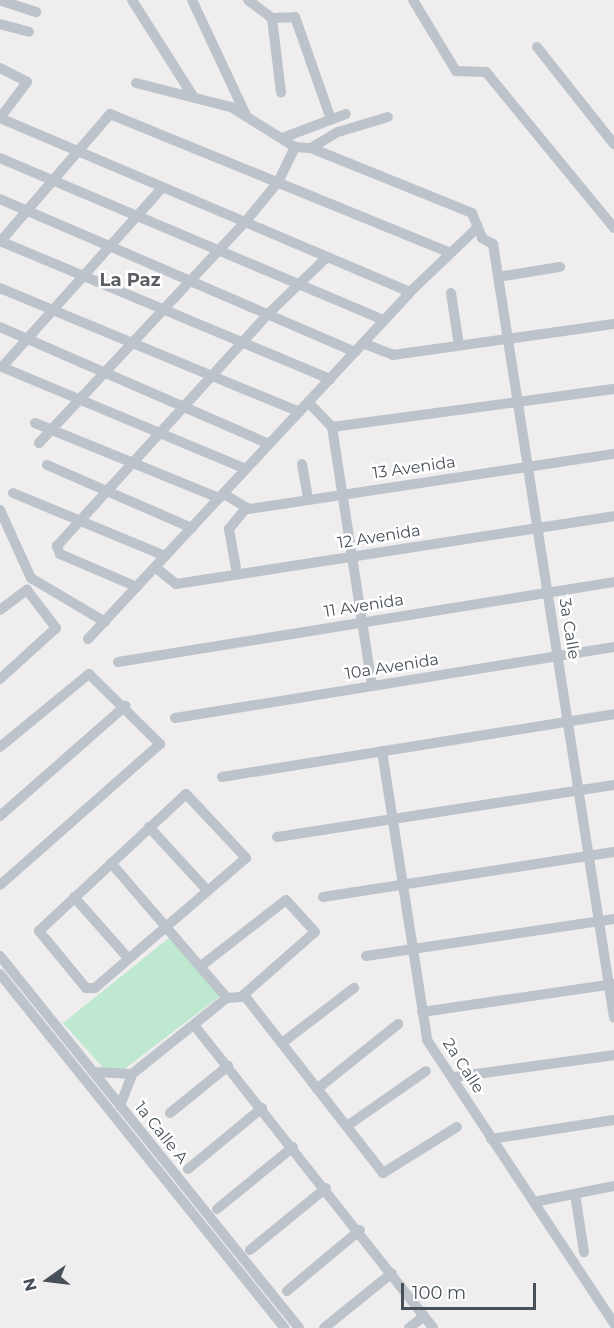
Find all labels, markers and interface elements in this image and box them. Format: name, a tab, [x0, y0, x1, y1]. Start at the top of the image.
district label: La Paz	[100, 269, 160, 291]
street label: 13 Avenida	[371, 453, 457, 483]
street label: 12 Avenida	[336, 521, 422, 553]
street label: 11 Avenida	[323, 590, 405, 622]
street label: 3a Calle	[555, 597, 583, 661]
street label: 10a Avenida	[344, 650, 440, 684]
street label: 2a Calle	[438, 1035, 488, 1097]
street label: 1a Calle A	[130, 1098, 192, 1168]
north arrow	[18, 1250, 78, 1310]
scale bar	[404, 1271, 539, 1309]
text: N	[19, 1276, 41, 1293]
text: 100 m	[412, 1282, 466, 1304]

